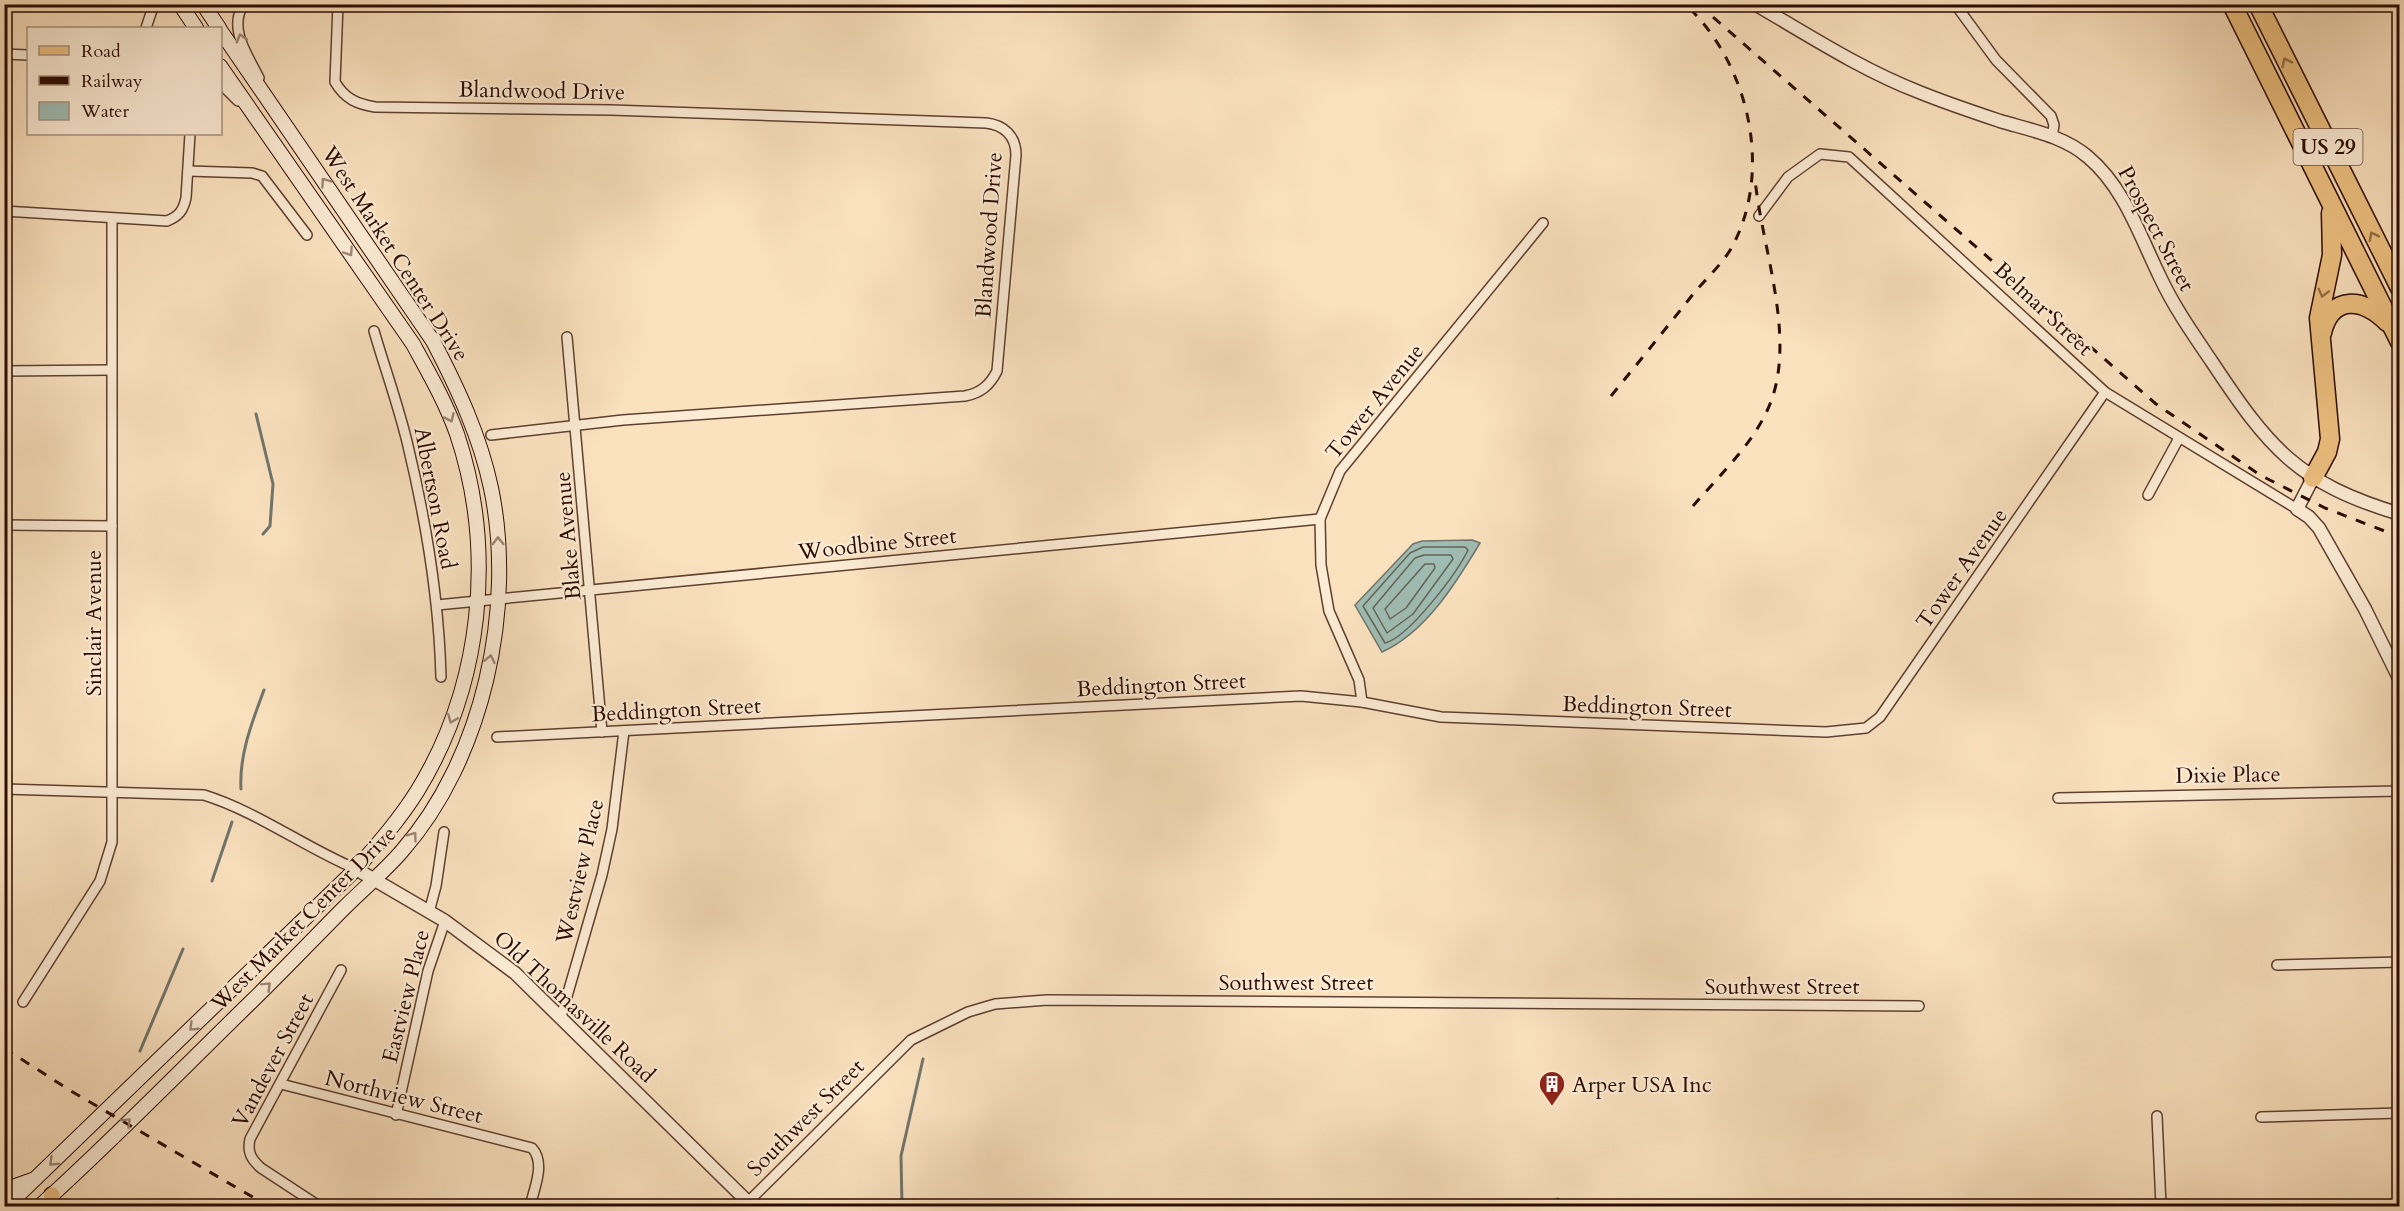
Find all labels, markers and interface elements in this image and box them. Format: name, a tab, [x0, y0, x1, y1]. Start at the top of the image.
legend	[27, 27, 222, 135]
one-way arrow	[236, 33, 248, 44]
text: Road	[81, 39, 121, 64]
one-way arrow	[2281, 57, 2293, 68]
text: Railway	[81, 69, 143, 94]
street label: Blandwood Drive	[458, 75, 625, 107]
text: Water	[80, 99, 130, 124]
road number: US 29	[2294, 129, 2362, 165]
street label: West Market Center Drive	[314, 139, 476, 367]
street label: Blandwood Drive	[968, 151, 1010, 319]
street label: Prospect Street	[2111, 161, 2202, 296]
one-way arrow	[321, 177, 332, 188]
one-way arrow	[2369, 231, 2380, 242]
one-way arrow	[342, 245, 353, 256]
street label: Belmar Street	[1987, 255, 2099, 363]
one-way arrow	[2318, 287, 2331, 297]
street label: Tower Avenue	[1319, 337, 1431, 466]
one-way arrow	[443, 412, 455, 423]
street label: Albertson Road	[407, 425, 464, 572]
street label: Blake Avenue	[547, 470, 589, 602]
street label: Tower Avenue	[1909, 502, 2015, 635]
street label: Woodbine Street	[795, 521, 958, 567]
one-way arrow	[491, 536, 504, 545]
street label: Sinclair Avenue	[79, 550, 109, 696]
one-way arrow	[483, 654, 496, 664]
street label: Beddington Street	[1076, 666, 1247, 704]
street label: Beddington Street	[1562, 689, 1732, 725]
street label: Beddington Street	[591, 691, 762, 729]
one-way arrow	[446, 713, 459, 724]
street label: Dixie Place	[2175, 759, 2281, 791]
street label: Westview Place	[549, 796, 611, 947]
street label: West Market Center Drive	[204, 819, 403, 1019]
one-way arrow	[406, 832, 417, 843]
street label: Old Thomasville Road	[487, 924, 662, 1090]
street label: Eastview Place	[375, 926, 437, 1066]
street label: Southwest Street	[1219, 968, 1373, 998]
street label: Southwest Street	[1705, 972, 1859, 1002]
one-way arrow	[260, 983, 271, 994]
street label: Vandever Street	[225, 988, 321, 1133]
one-way arrow	[190, 1019, 201, 1030]
street label: Southwest Street	[740, 1052, 871, 1183]
street label: Northview Street	[322, 1063, 486, 1131]
building icon: Arper USA Inc	[1537, 1069, 1567, 1107]
place label: Arper USA Inc	[1572, 1070, 1712, 1100]
one-way arrow	[120, 1119, 131, 1130]
one-way arrow	[49, 1155, 60, 1166]

